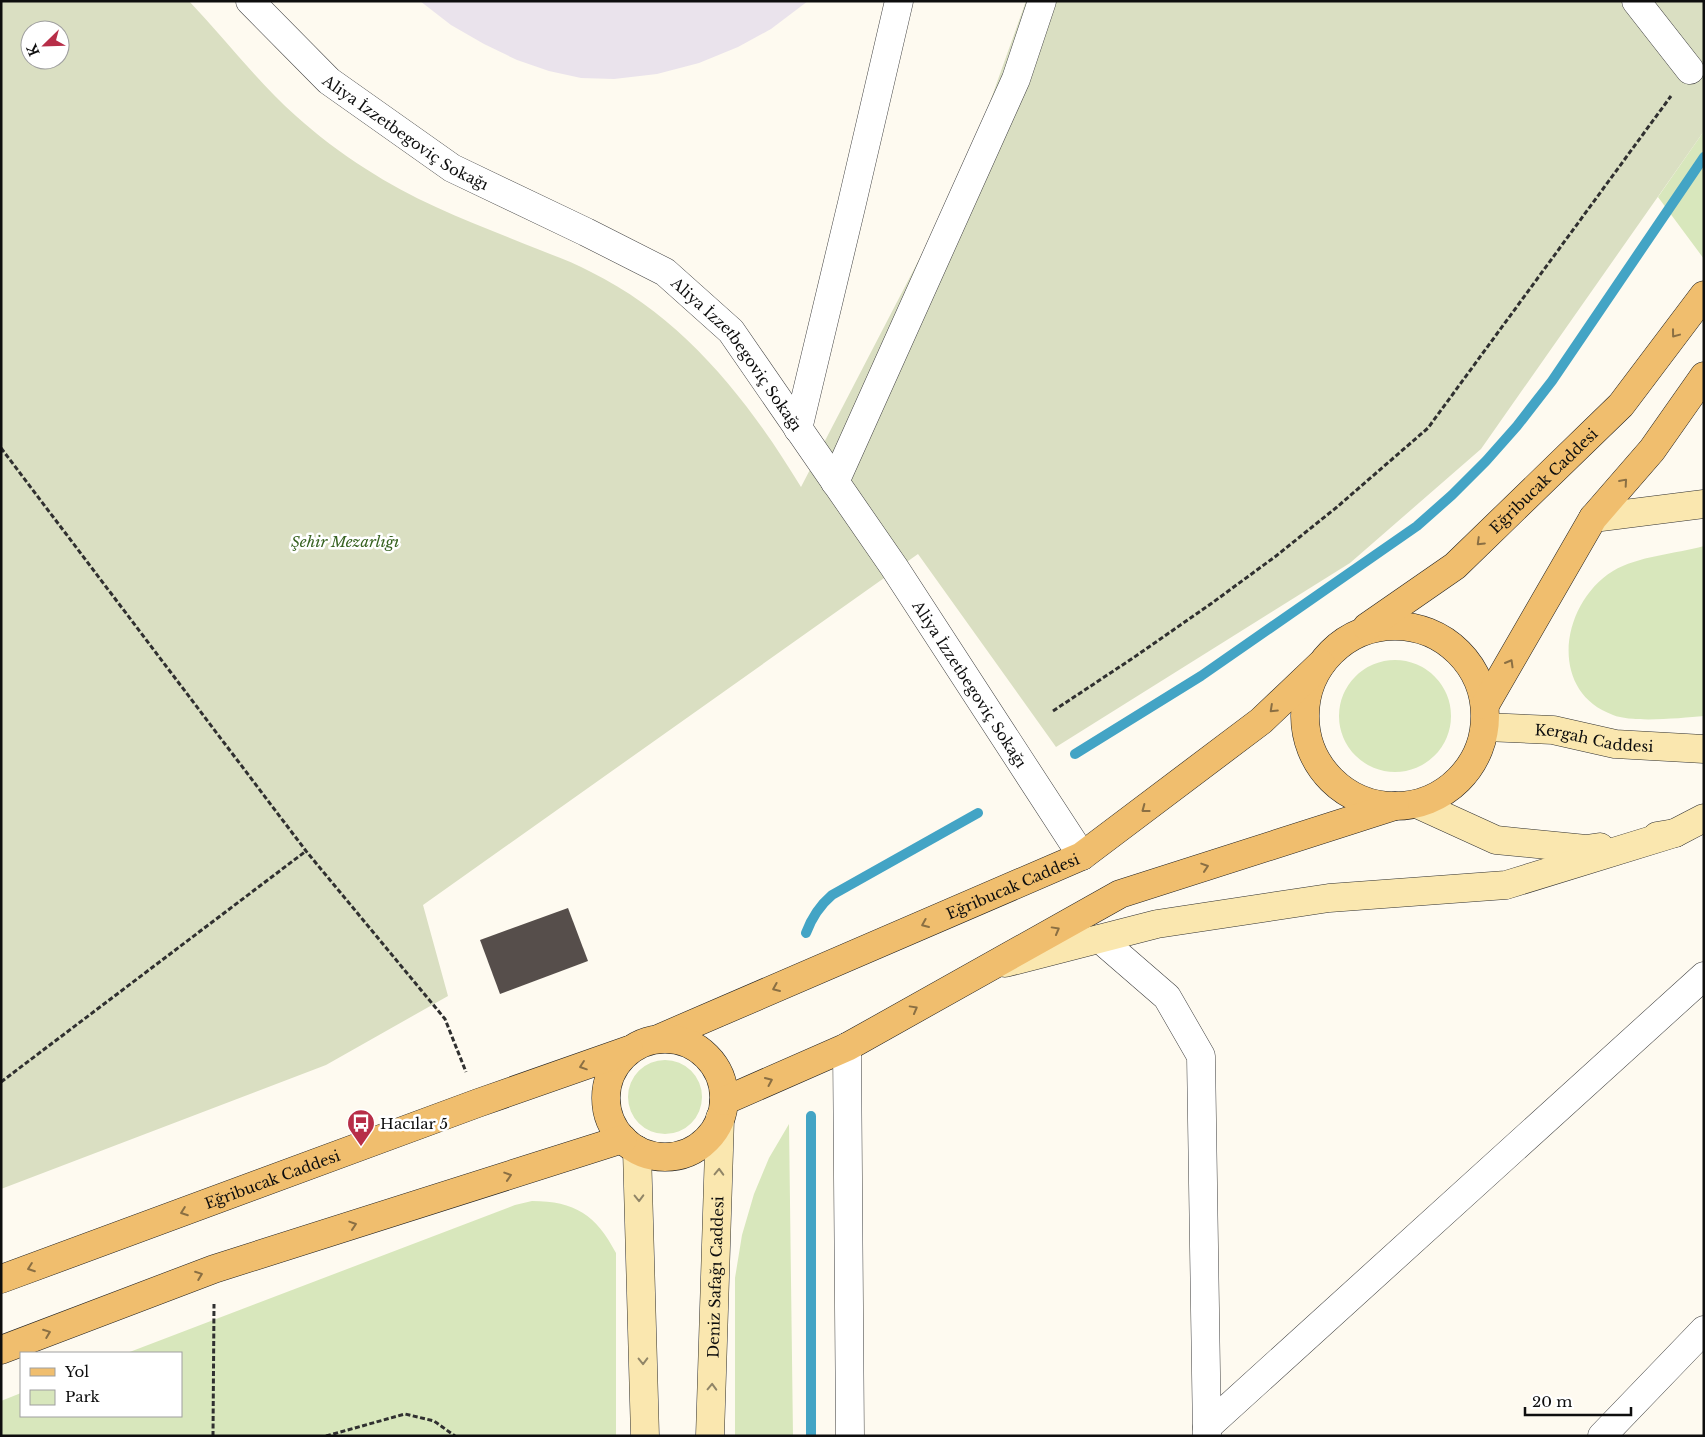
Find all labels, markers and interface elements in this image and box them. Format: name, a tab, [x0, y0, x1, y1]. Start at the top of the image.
north arrow	[20, 20, 70, 70]
text: K	[22, 41, 44, 59]
street label: Aliya İzzetbegoviç Sokağı	[319, 70, 492, 194]
street label: Aliya İzzetbegoviç Sokağı	[667, 272, 806, 434]
one-way arrow	[1672, 328, 1680, 337]
street label: Eğribucak Caddesi	[1485, 424, 1601, 537]
one-way arrow	[1619, 479, 1627, 488]
park label: Şehir Mezarlığı	[291, 532, 399, 551]
one-way arrow	[1477, 536, 1486, 545]
street label: Aliya İzzetbegoviç Sokağı	[908, 596, 1031, 771]
one-way arrow	[1503, 659, 1513, 668]
one-way arrow	[1270, 703, 1279, 712]
street label: Kergah Caddesi	[1534, 720, 1654, 756]
one-way arrow	[1142, 803, 1151, 811]
street label: Eğribucak Caddesi	[943, 849, 1082, 923]
one-way arrow	[1200, 862, 1208, 872]
one-way arrow	[921, 918, 930, 929]
one-way arrow	[1050, 926, 1059, 936]
one-way arrow	[772, 982, 781, 993]
one-way arrow	[909, 1005, 918, 1015]
one-way arrow	[579, 1061, 588, 1071]
one-way arrow	[764, 1077, 773, 1088]
bus stop icon: Hacılar 5	[346, 1108, 376, 1147]
place label: Hacılar 5	[380, 1114, 448, 1133]
street label: Eğribucak Caddesi	[202, 1145, 342, 1213]
one-way arrow	[713, 1168, 724, 1176]
one-way arrow	[504, 1172, 512, 1182]
one-way arrow	[633, 1195, 644, 1203]
street label: Deniz Safağı Caddesi	[703, 1196, 727, 1358]
one-way arrow	[180, 1206, 189, 1216]
one-way arrow	[349, 1221, 357, 1231]
one-way arrow	[28, 1262, 36, 1272]
one-way arrow	[194, 1271, 203, 1281]
one-way arrow	[42, 1329, 51, 1339]
legend	[20, 1352, 182, 1417]
one-way arrow	[637, 1357, 648, 1365]
text: Yol	[64, 1362, 89, 1381]
one-way arrow	[707, 1383, 717, 1390]
scale bar	[1525, 1384, 1631, 1416]
text: Park	[65, 1387, 101, 1406]
text: 20 m	[1532, 1392, 1572, 1411]

